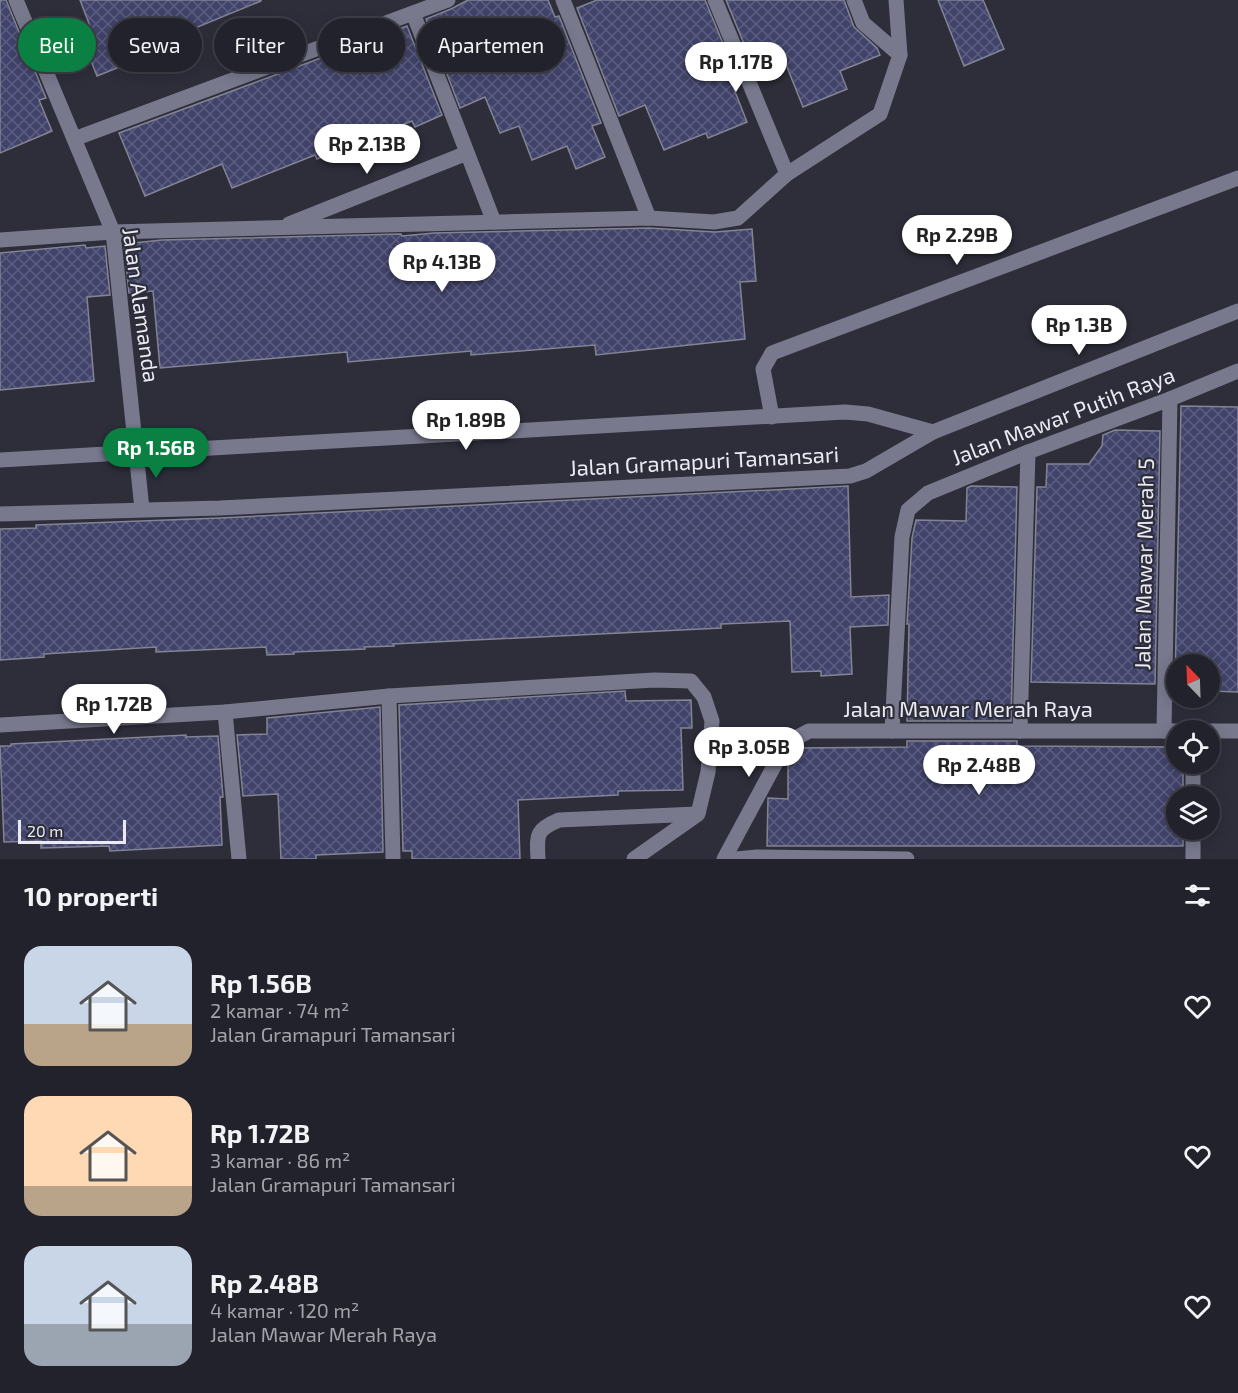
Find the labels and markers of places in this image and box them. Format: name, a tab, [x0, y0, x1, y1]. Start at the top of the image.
pin: Rp 1.17B	[674, 42, 798, 93]
pin: Rp 2.13B	[305, 124, 429, 175]
pin: Rp 2.29B	[895, 215, 1019, 266]
pin: Rp 4.13B	[380, 242, 504, 293]
pin: Rp 1.3B	[1024, 305, 1134, 356]
pin: Rp 1.89B	[404, 400, 528, 451]
pin: Rp 1.56B	[94, 428, 218, 479]
pin: Rp 1.72B	[52, 684, 176, 735]
pin: Rp 3.05B	[687, 727, 811, 778]
pin: Rp 2.48B	[917, 745, 1041, 796]

